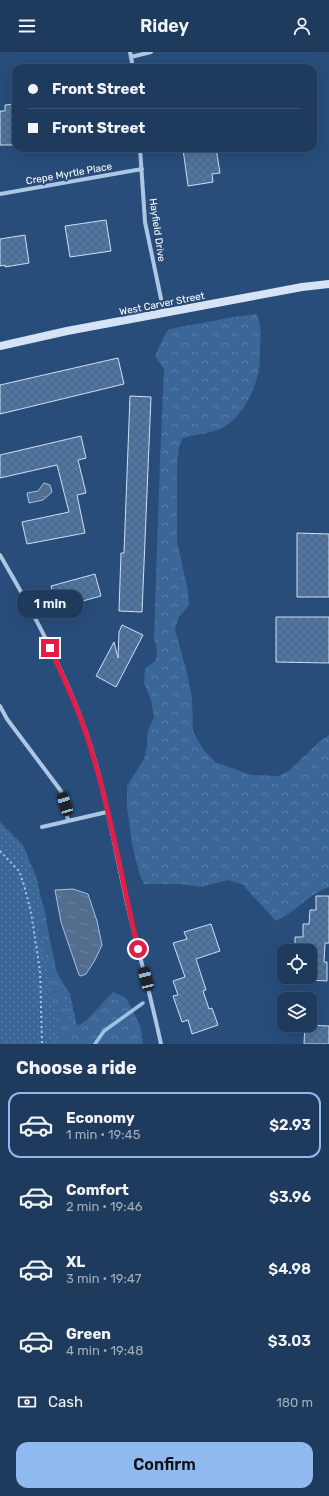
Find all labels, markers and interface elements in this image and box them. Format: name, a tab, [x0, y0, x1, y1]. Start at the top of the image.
icon: menu	[16, 15, 38, 37]
text: Ridey	[140, 15, 189, 37]
icon: person	[291, 15, 313, 37]
text: Front Street	[52, 80, 145, 98]
text: Front Street	[52, 119, 145, 137]
street label: Crepe Myrtle Place	[25, 160, 113, 187]
street label: Hayfield Drive	[147, 197, 167, 263]
street label: West Carver Street	[118, 290, 206, 318]
callout: 1 min	[17, 590, 83, 618]
text: 1 min	[34, 596, 66, 611]
route end	[41, 639, 59, 657]
car	[56, 791, 74, 817]
route start	[129, 940, 147, 958]
map controls	[277, 944, 317, 1032]
button: locate	[277, 944, 317, 984]
car	[137, 966, 155, 992]
button: layers	[277, 992, 317, 1032]
text: Choose a ride	[16, 1057, 137, 1079]
icon: car	[18, 1107, 54, 1143]
text: Economy	[66, 1109, 135, 1127]
text: $2.93	[269, 1116, 311, 1134]
text: 1 min · 19:45	[66, 1127, 140, 1142]
icon: car	[18, 1179, 54, 1215]
text: Comfort	[66, 1181, 129, 1199]
text: $3.96	[269, 1188, 311, 1206]
text: 2 min · 19:46	[66, 1199, 143, 1214]
icon: car	[18, 1251, 54, 1287]
text: XL	[66, 1253, 85, 1271]
text: $4.98	[268, 1260, 311, 1278]
text: 3 min · 19:47	[66, 1271, 141, 1286]
icon: car	[18, 1323, 54, 1359]
text: Green	[66, 1325, 111, 1343]
text: $3.03	[268, 1332, 311, 1350]
text: 4 min · 19:48	[66, 1343, 143, 1358]
icon: cash	[16, 1391, 38, 1413]
text: Cash	[48, 1393, 83, 1411]
text: 180 m	[276, 1395, 313, 1410]
button: Confirm	[16, 1442, 313, 1488]

